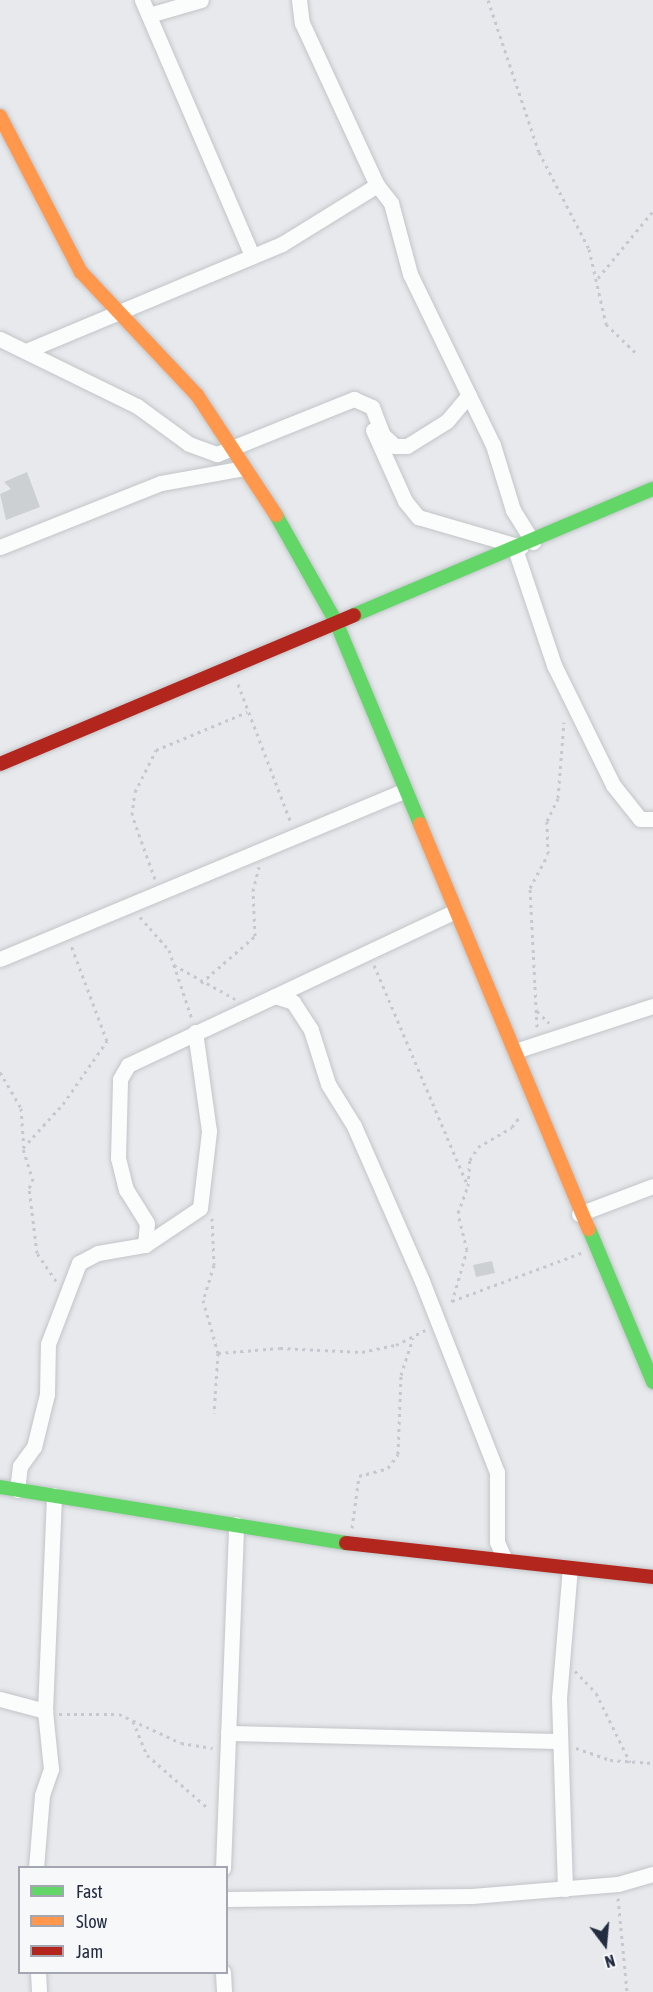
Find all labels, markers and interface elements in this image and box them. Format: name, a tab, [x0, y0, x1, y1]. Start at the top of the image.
legend	[18, 1866, 228, 1974]
text: Fast	[76, 1881, 103, 1902]
text: Slow	[76, 1911, 107, 1932]
north arrow	[575, 1914, 635, 1974]
text: Jam	[76, 1941, 103, 1962]
text: N	[603, 1951, 617, 1971]

